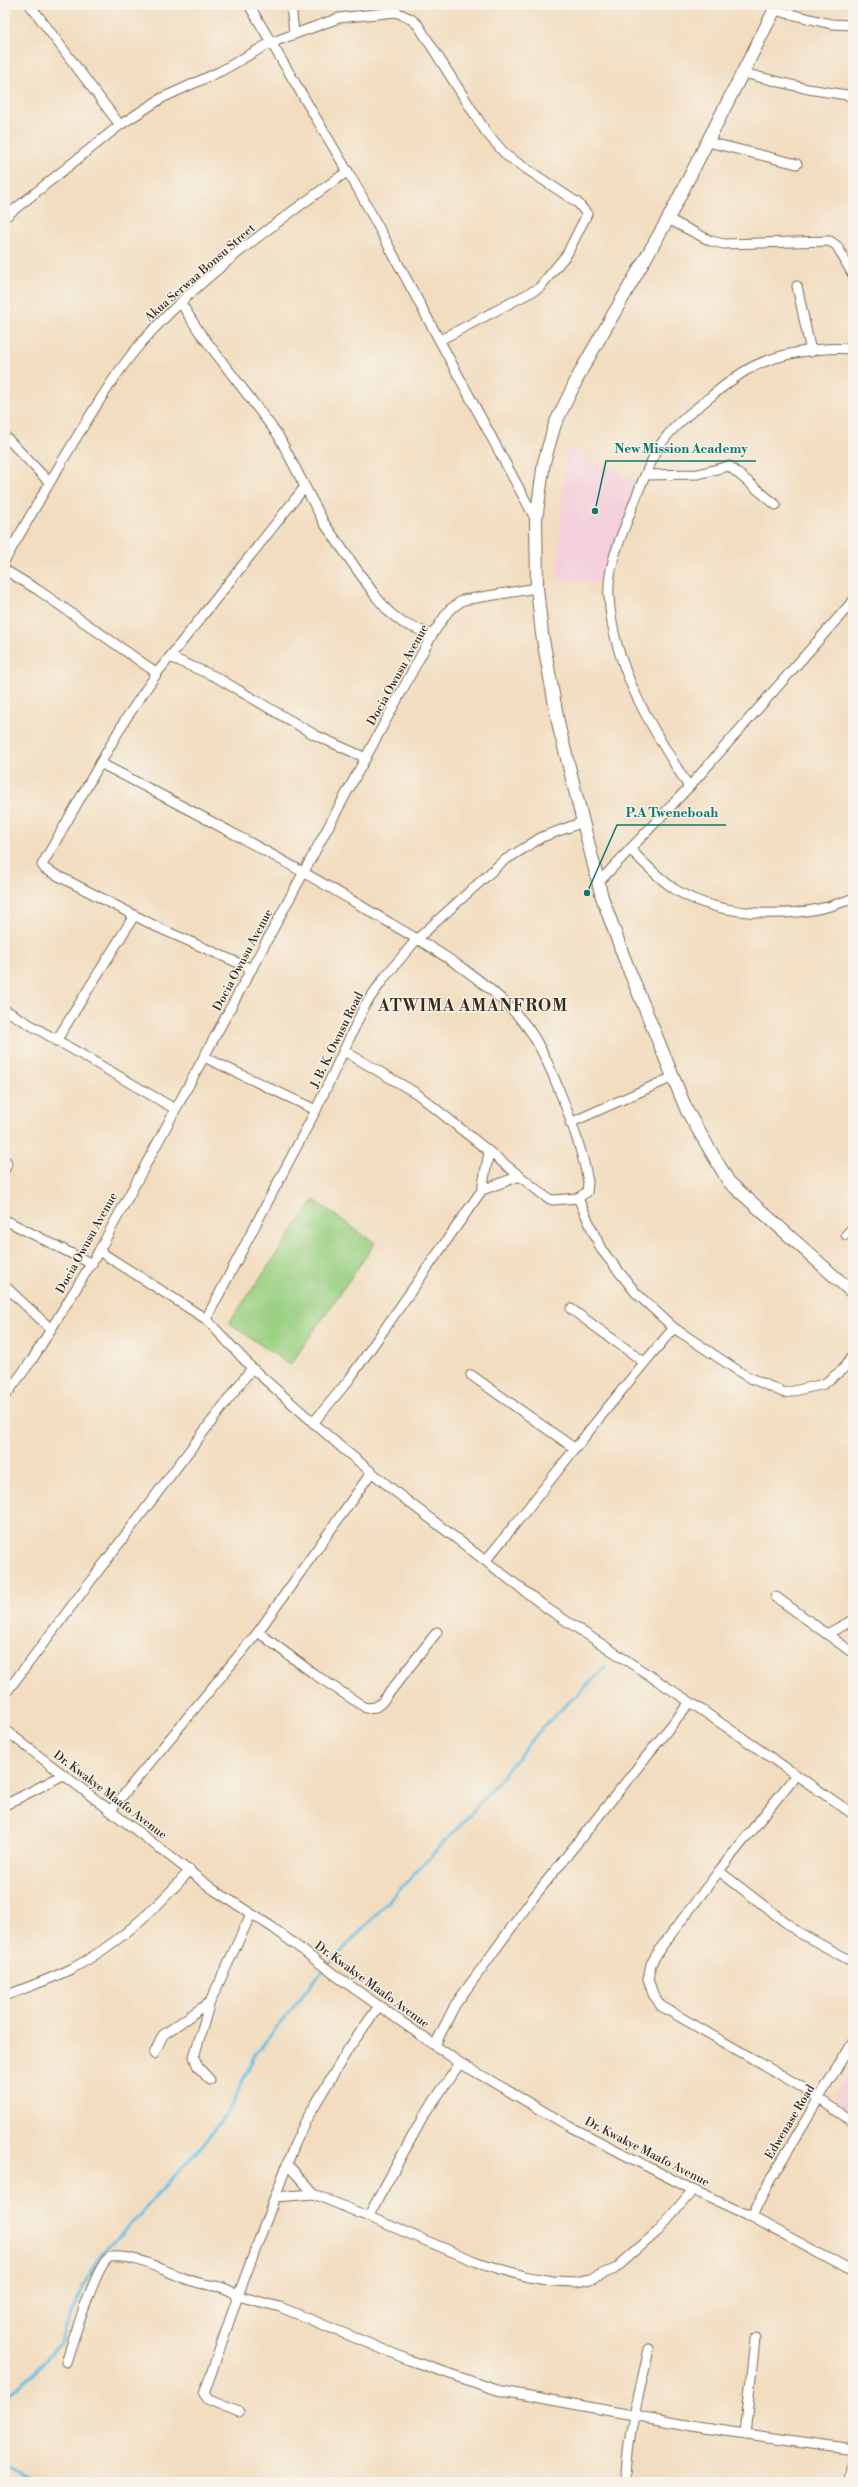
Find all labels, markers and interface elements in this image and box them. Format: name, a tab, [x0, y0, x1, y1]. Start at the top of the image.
street label: Akua Serwaa Bonsu Street	[141, 221, 259, 326]
callout: New Mission Academy	[606, 436, 756, 461]
text: New Mission Academy	[614, 441, 748, 457]
street label: Docia Owusu Avenue	[364, 622, 432, 728]
callout: P.A Tweneboah	[617, 800, 726, 825]
text: P.A Tweneboah	[626, 805, 718, 821]
street label: Docia Owusu Avenue	[210, 906, 276, 1014]
street label: J. B. K. Owusu Road	[307, 989, 367, 1091]
district label: ATWIMA AMANFROM	[377, 996, 568, 1016]
street label: Docia Owusu Avenue	[53, 1190, 121, 1296]
street label: Dr. Kwakye Maafo Avenue	[50, 1747, 170, 1843]
street label: Dr. Kwakye Maafo Avenue	[312, 1938, 432, 2032]
street label: Edwenase Road	[762, 2082, 818, 2162]
street label: Dr. Kwakye Maafo Avenue	[582, 2114, 712, 2190]

